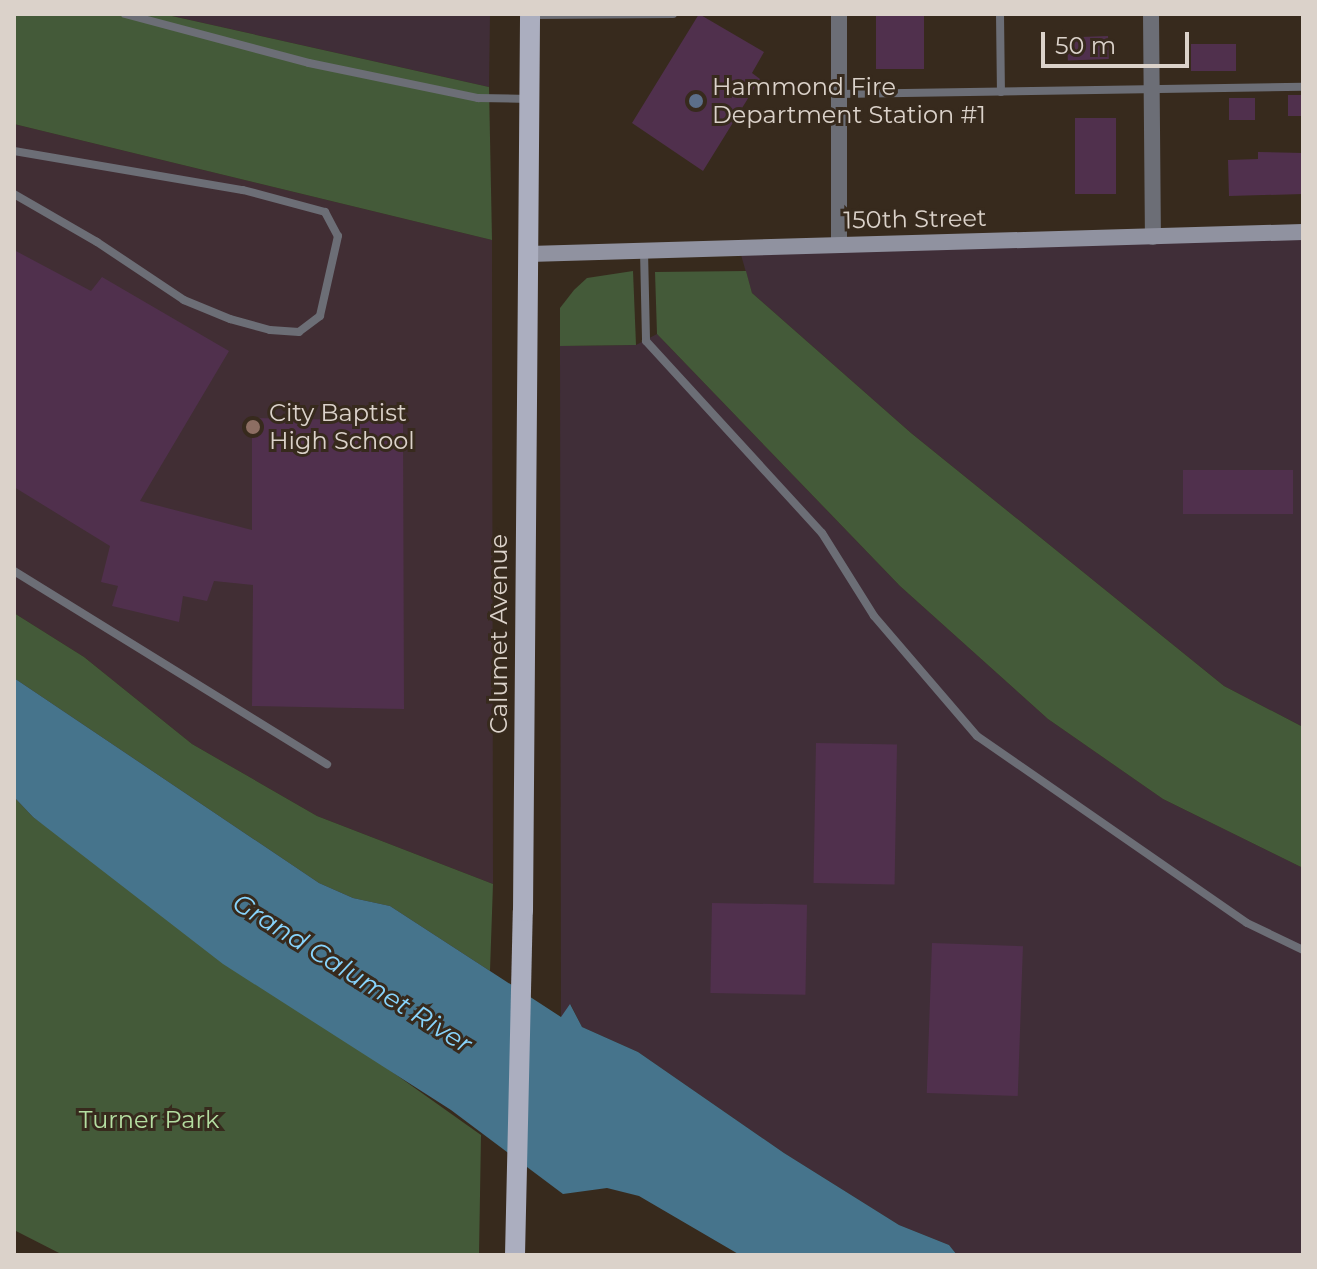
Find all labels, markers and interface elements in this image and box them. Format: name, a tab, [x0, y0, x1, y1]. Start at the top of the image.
scale bar	[1045, 16, 1193, 66]
text: 50 m	[1055, 31, 1116, 60]
place label: Hammond Fire Department Station #1	[712, 73, 986, 129]
marker: Hammond Fire Department Station #1	[687, 92, 705, 110]
street label: 150th Street	[843, 203, 987, 235]
place label: City Baptist High School	[269, 399, 415, 455]
marker: City Baptist High School	[244, 418, 262, 436]
street label: Calumet Avenue	[485, 534, 513, 734]
water label: Grand Calumet River	[227, 888, 477, 1060]
park label: Turner Park	[79, 1106, 219, 1134]

